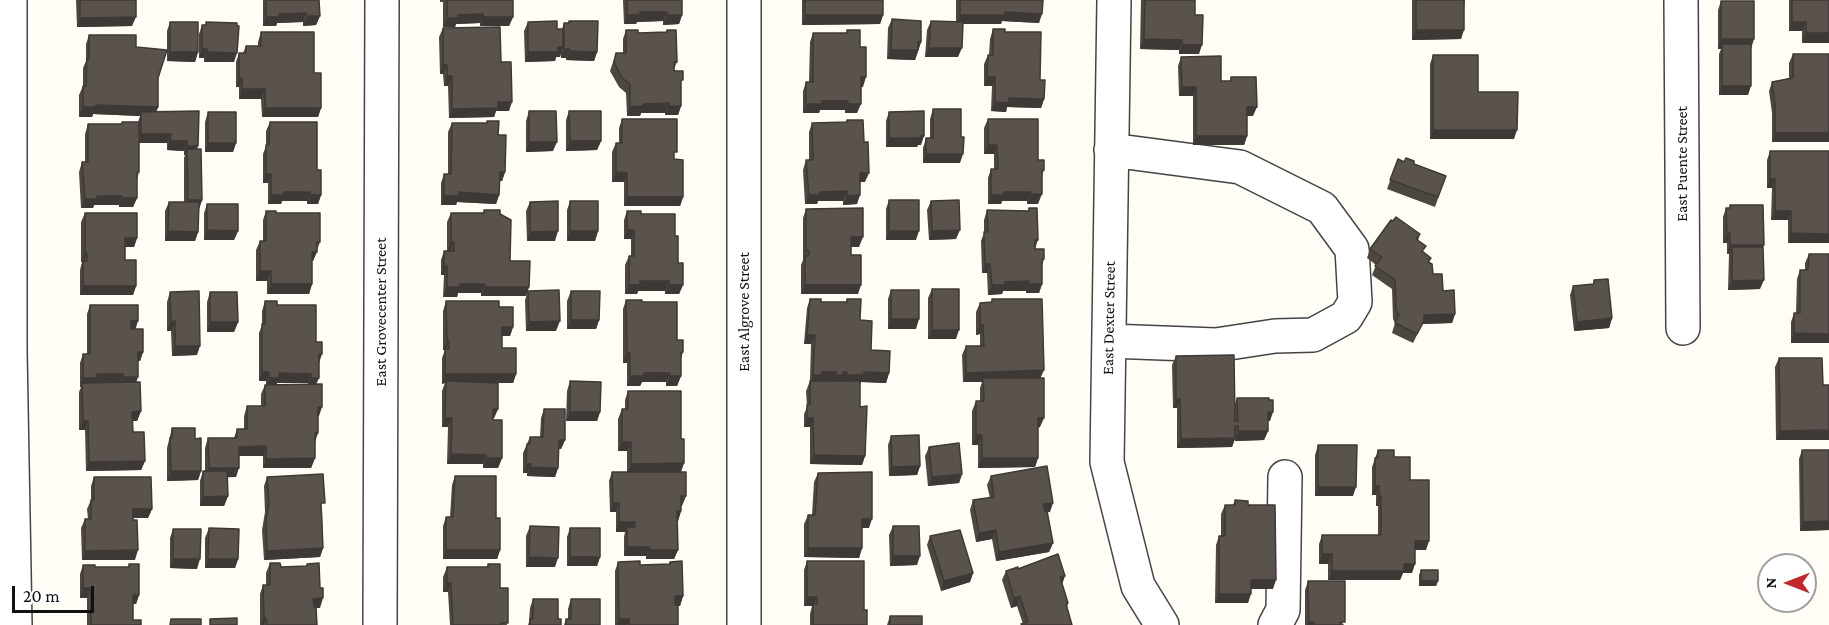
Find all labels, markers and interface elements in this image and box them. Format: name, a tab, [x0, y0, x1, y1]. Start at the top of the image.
street label: East Puente Street	[1672, 106, 1692, 222]
street label: East Grovecenter Street	[371, 238, 391, 386]
street label: East Algrove Street	[734, 252, 754, 372]
street label: East Dexter Street	[1098, 261, 1120, 375]
north arrow	[1757, 553, 1817, 613]
scale bar	[15, 574, 98, 612]
text: N	[1762, 578, 1779, 588]
text: 20 m	[23, 586, 60, 606]

